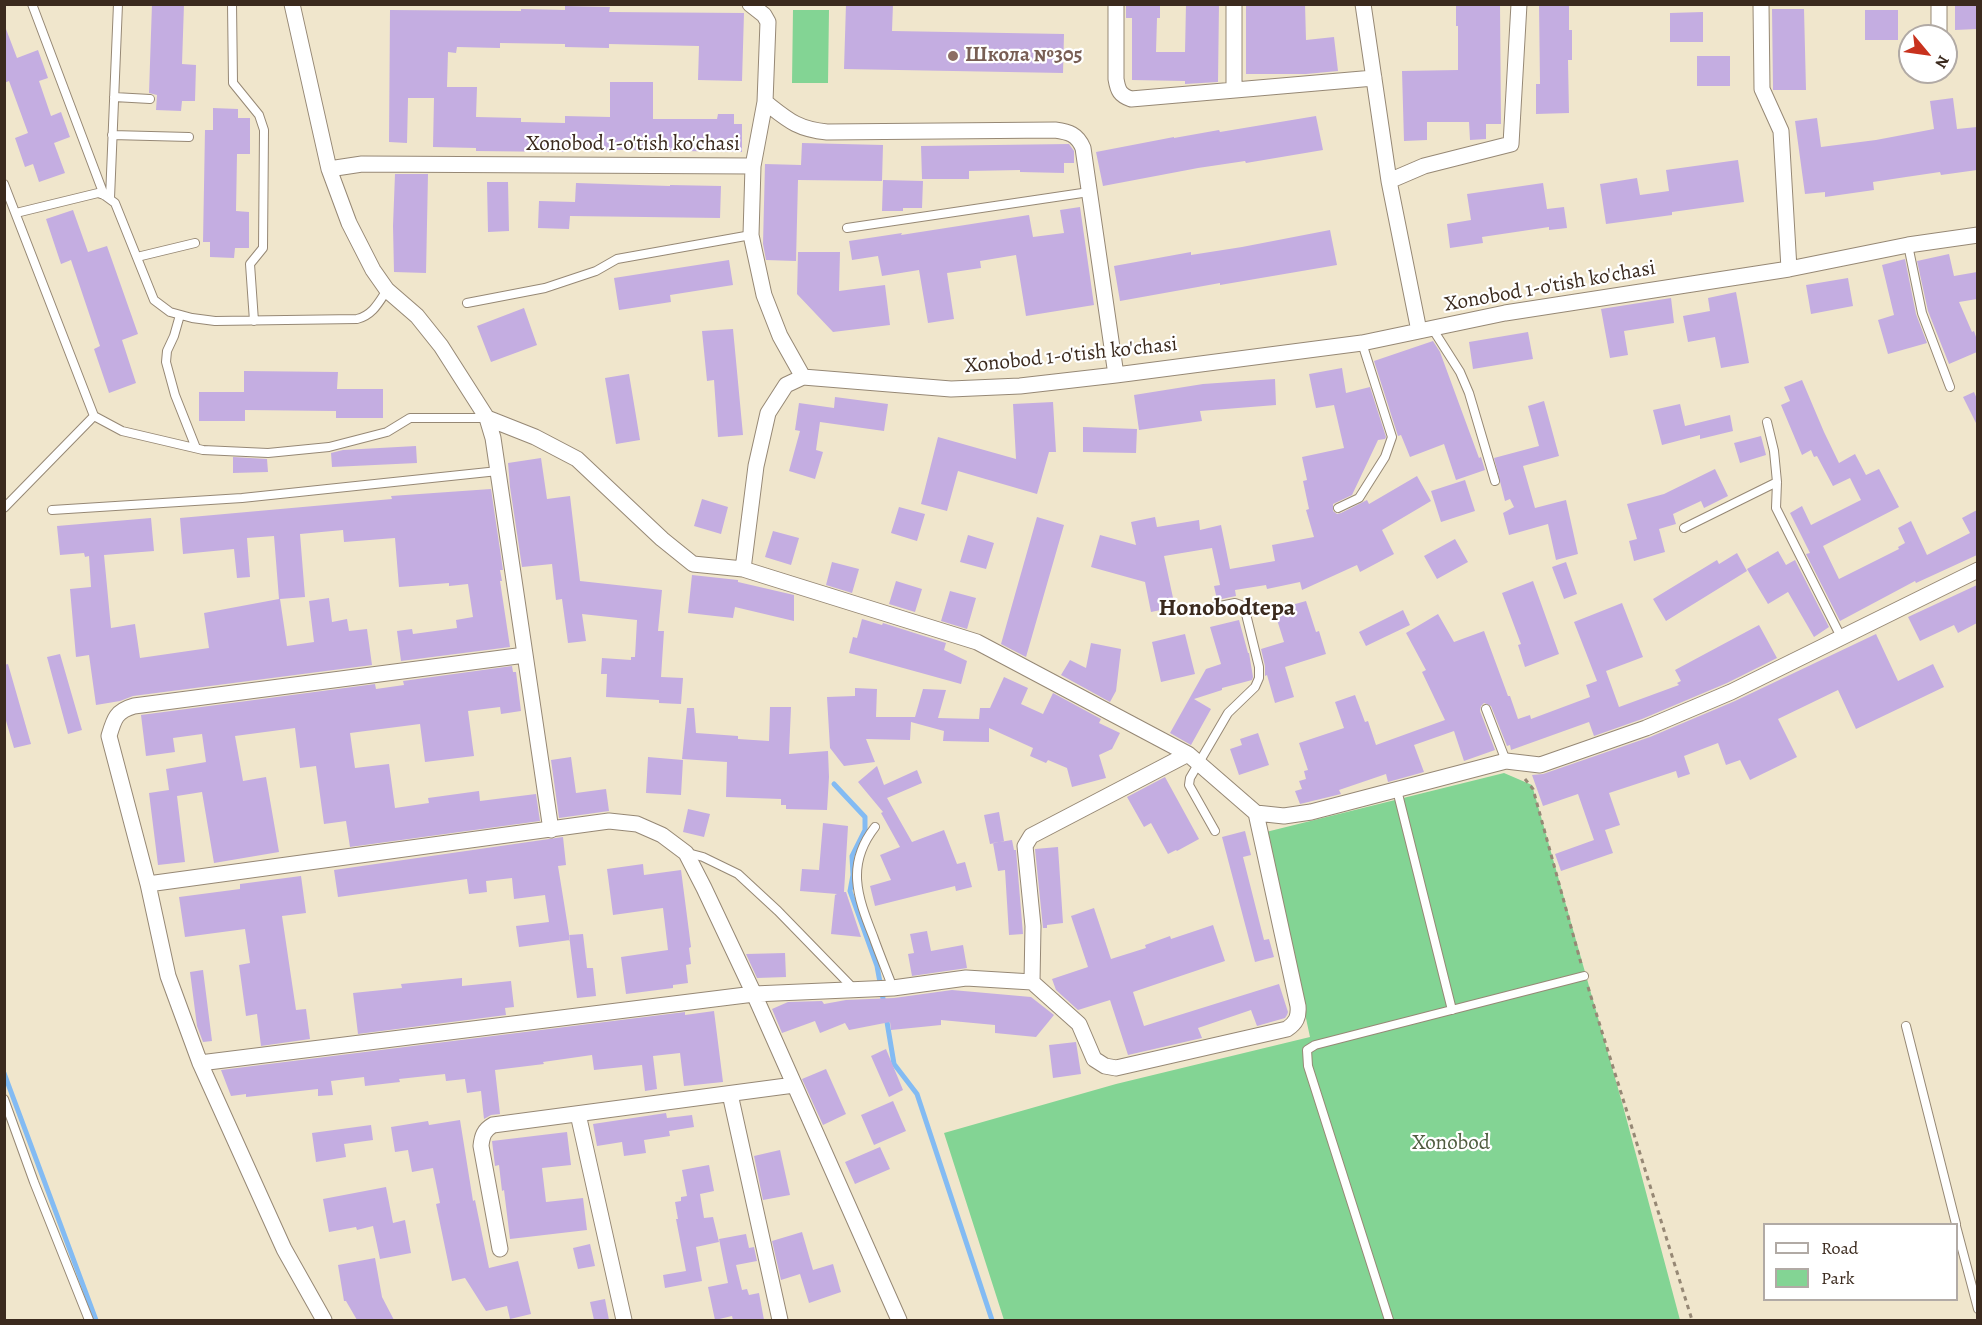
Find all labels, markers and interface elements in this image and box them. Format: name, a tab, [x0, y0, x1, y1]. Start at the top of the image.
north arrow	[1898, 24, 1958, 84]
place label: Школа №305	[965, 43, 1083, 69]
marker: Школа №305	[946, 49, 960, 63]
text: N	[1930, 51, 1954, 72]
street label: Xonobod 1-o'tish ko'chasi	[526, 132, 740, 158]
street label: Xonobod 1-o'tish ko'chasi	[1442, 256, 1658, 318]
street label: Xonobod 1-o'tish ko'chasi	[963, 332, 1179, 380]
district label: Honobodtepa	[1159, 595, 1295, 623]
park label: Xonobod	[1412, 1131, 1490, 1157]
legend	[1763, 1223, 1958, 1301]
text: Road	[1821, 1236, 1858, 1260]
text: Park	[1821, 1266, 1855, 1290]

